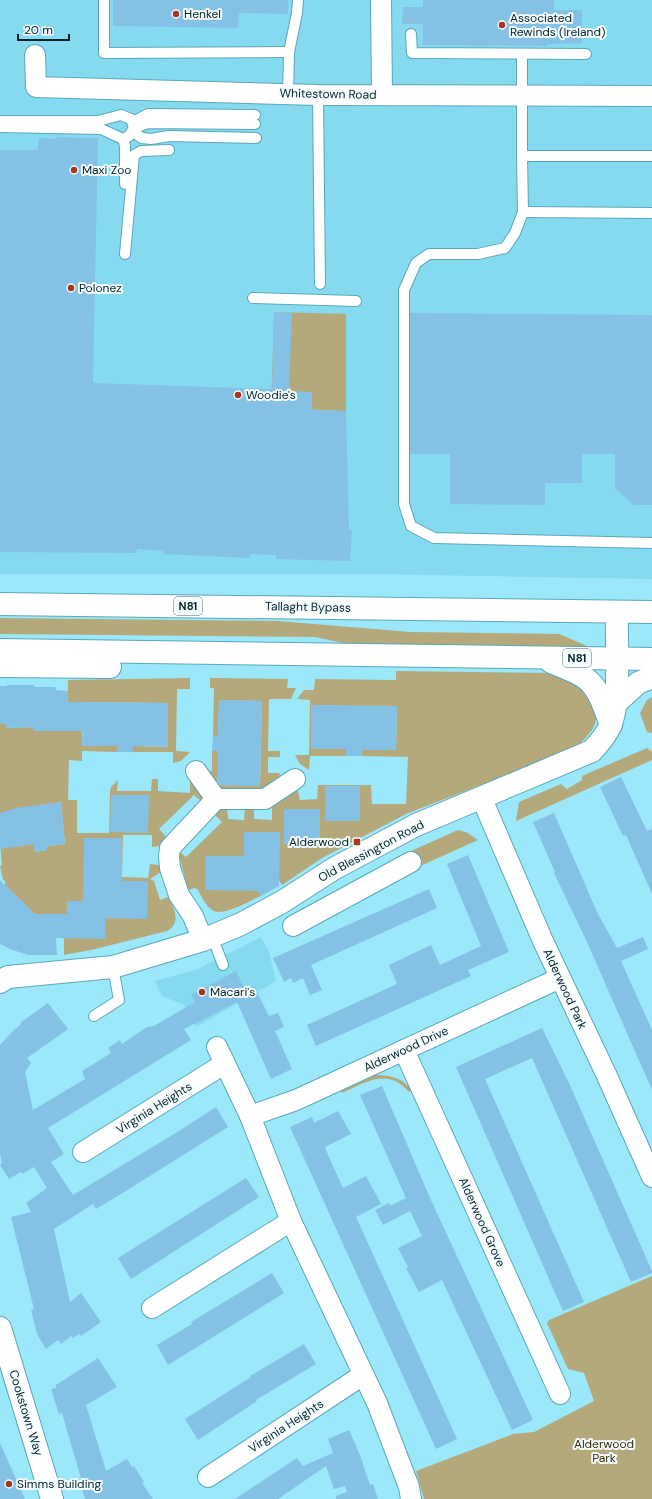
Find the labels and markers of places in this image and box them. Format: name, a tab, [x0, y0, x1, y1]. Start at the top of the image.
place label: Henkel	[184, 6, 221, 22]
marker: Henkel	[171, 9, 181, 19]
place label: Associated Rewinds (Ireland)	[510, 10, 605, 40]
marker: Associated Rewinds (Ireland)	[497, 20, 507, 30]
place label: Maxi Zoo	[82, 162, 131, 178]
marker: Maxi Zoo	[69, 165, 79, 175]
place label: Polonez	[79, 280, 122, 296]
marker: Polonez	[66, 283, 76, 293]
place label: Woodie's	[246, 387, 296, 403]
marker: Woodie's	[233, 390, 243, 400]
place label: Alderwood	[289, 834, 349, 850]
marker: Alderwood	[352, 837, 362, 847]
place label: Macari's	[210, 984, 255, 1000]
marker: Macari's	[197, 987, 207, 997]
place label: Simms Building	[17, 1476, 101, 1492]
marker: Simms Building	[4, 1479, 14, 1489]

